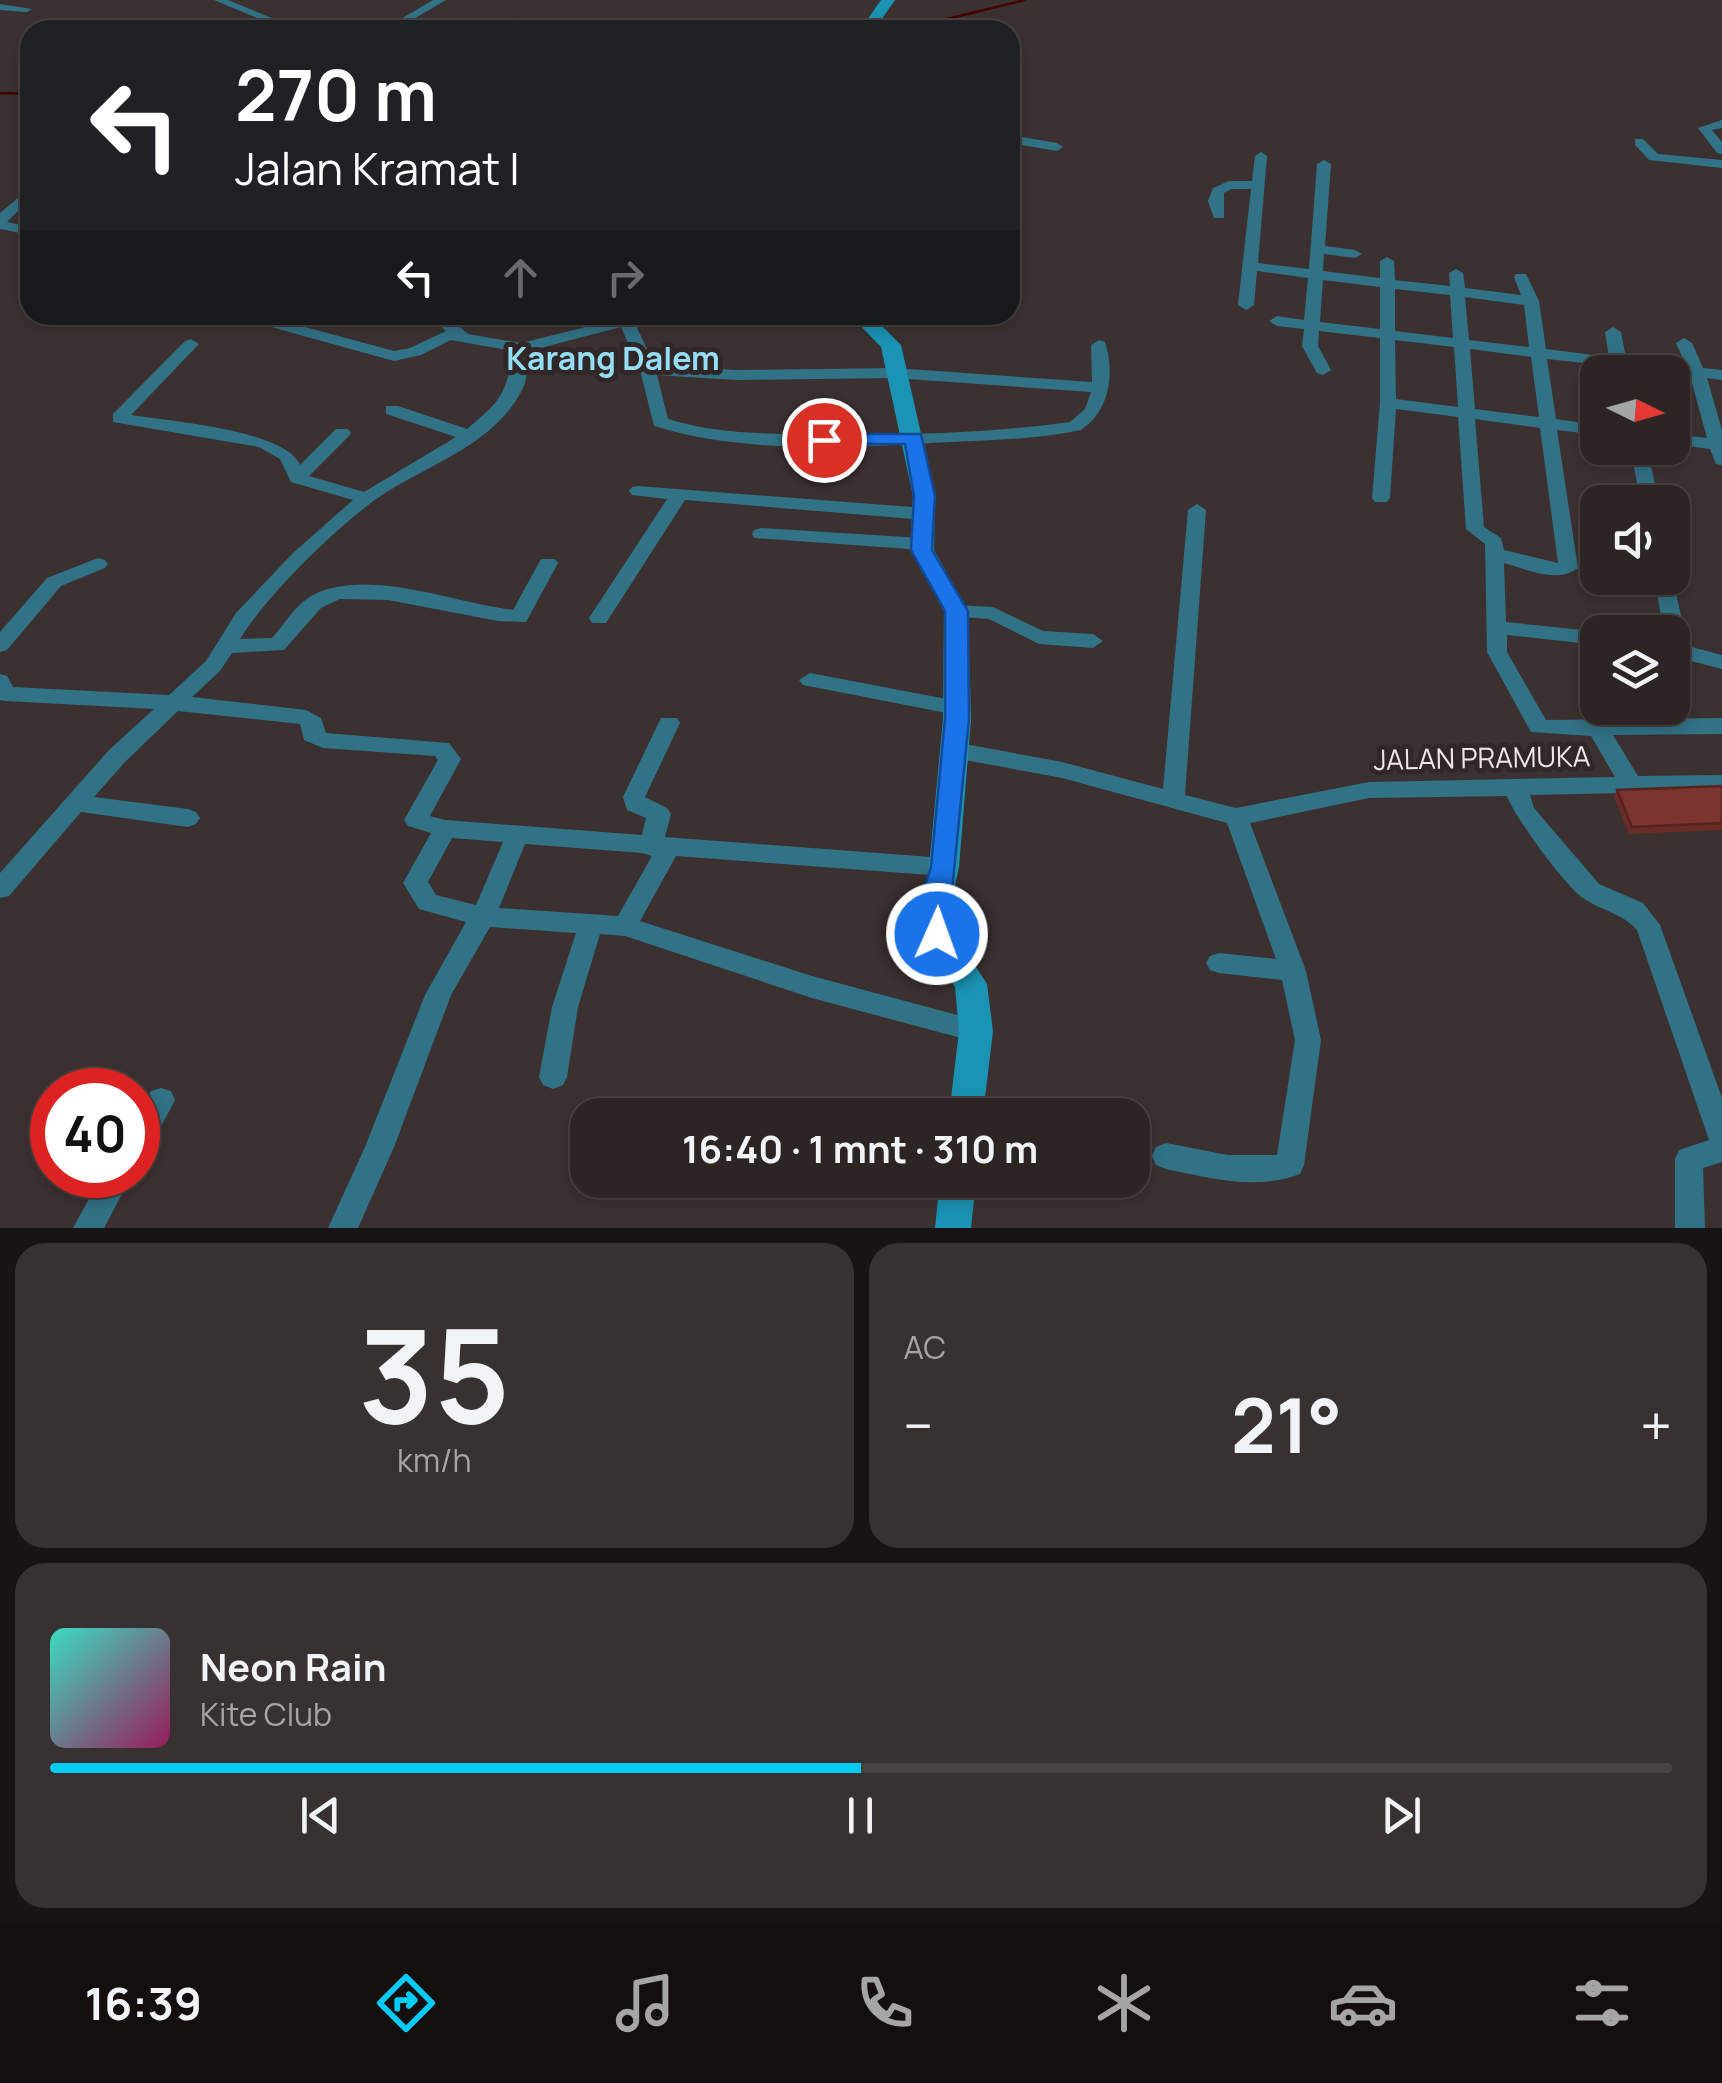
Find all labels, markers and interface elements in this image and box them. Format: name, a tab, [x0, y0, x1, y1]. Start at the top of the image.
text: 270 m	[235, 46, 437, 142]
icon: left	[70, 60, 200, 190]
text: Jalan Kramat I	[235, 137, 520, 199]
icon: left	[388, 250, 443, 305]
icon: ahead	[493, 250, 548, 305]
icon: right	[598, 250, 653, 305]
district label: Karang Dalem	[506, 336, 720, 380]
north arrow	[1580, 355, 1690, 465]
map controls	[1580, 355, 1690, 725]
pin	[782, 398, 867, 483]
icon: arrive	[797, 413, 852, 468]
button: sound	[1580, 485, 1690, 595]
button: layers	[1580, 615, 1690, 725]
street label: JALAN PRAMUKA	[1373, 736, 1591, 778]
position arrow	[885, 882, 989, 986]
speed limit sign: 40	[30, 1068, 160, 1198]
text: 16:40 · 1 mnt · 310 m	[682, 1122, 1038, 1174]
text: 35	[358, 1284, 510, 1462]
text: AC	[904, 1325, 946, 1369]
text: 21°	[1231, 1373, 1342, 1476]
text: −	[904, 1387, 933, 1463]
text: +	[1640, 1387, 1672, 1463]
text: km/h	[397, 1438, 471, 1482]
text: Neon Rain	[200, 1640, 386, 1692]
text: Kite Club	[200, 1692, 332, 1736]
icon: previous	[293, 1788, 348, 1843]
icon: pause	[833, 1788, 888, 1843]
icon: next	[1374, 1788, 1429, 1843]
icon: directions	[371, 1968, 441, 2038]
icon: music	[610, 1968, 680, 2038]
icon: phone	[850, 1968, 920, 2038]
icon: climate	[1089, 1968, 1159, 2038]
icon: car	[1328, 1968, 1398, 2038]
icon: filters	[1567, 1968, 1637, 2038]
text: 16:39	[85, 1972, 202, 2034]

